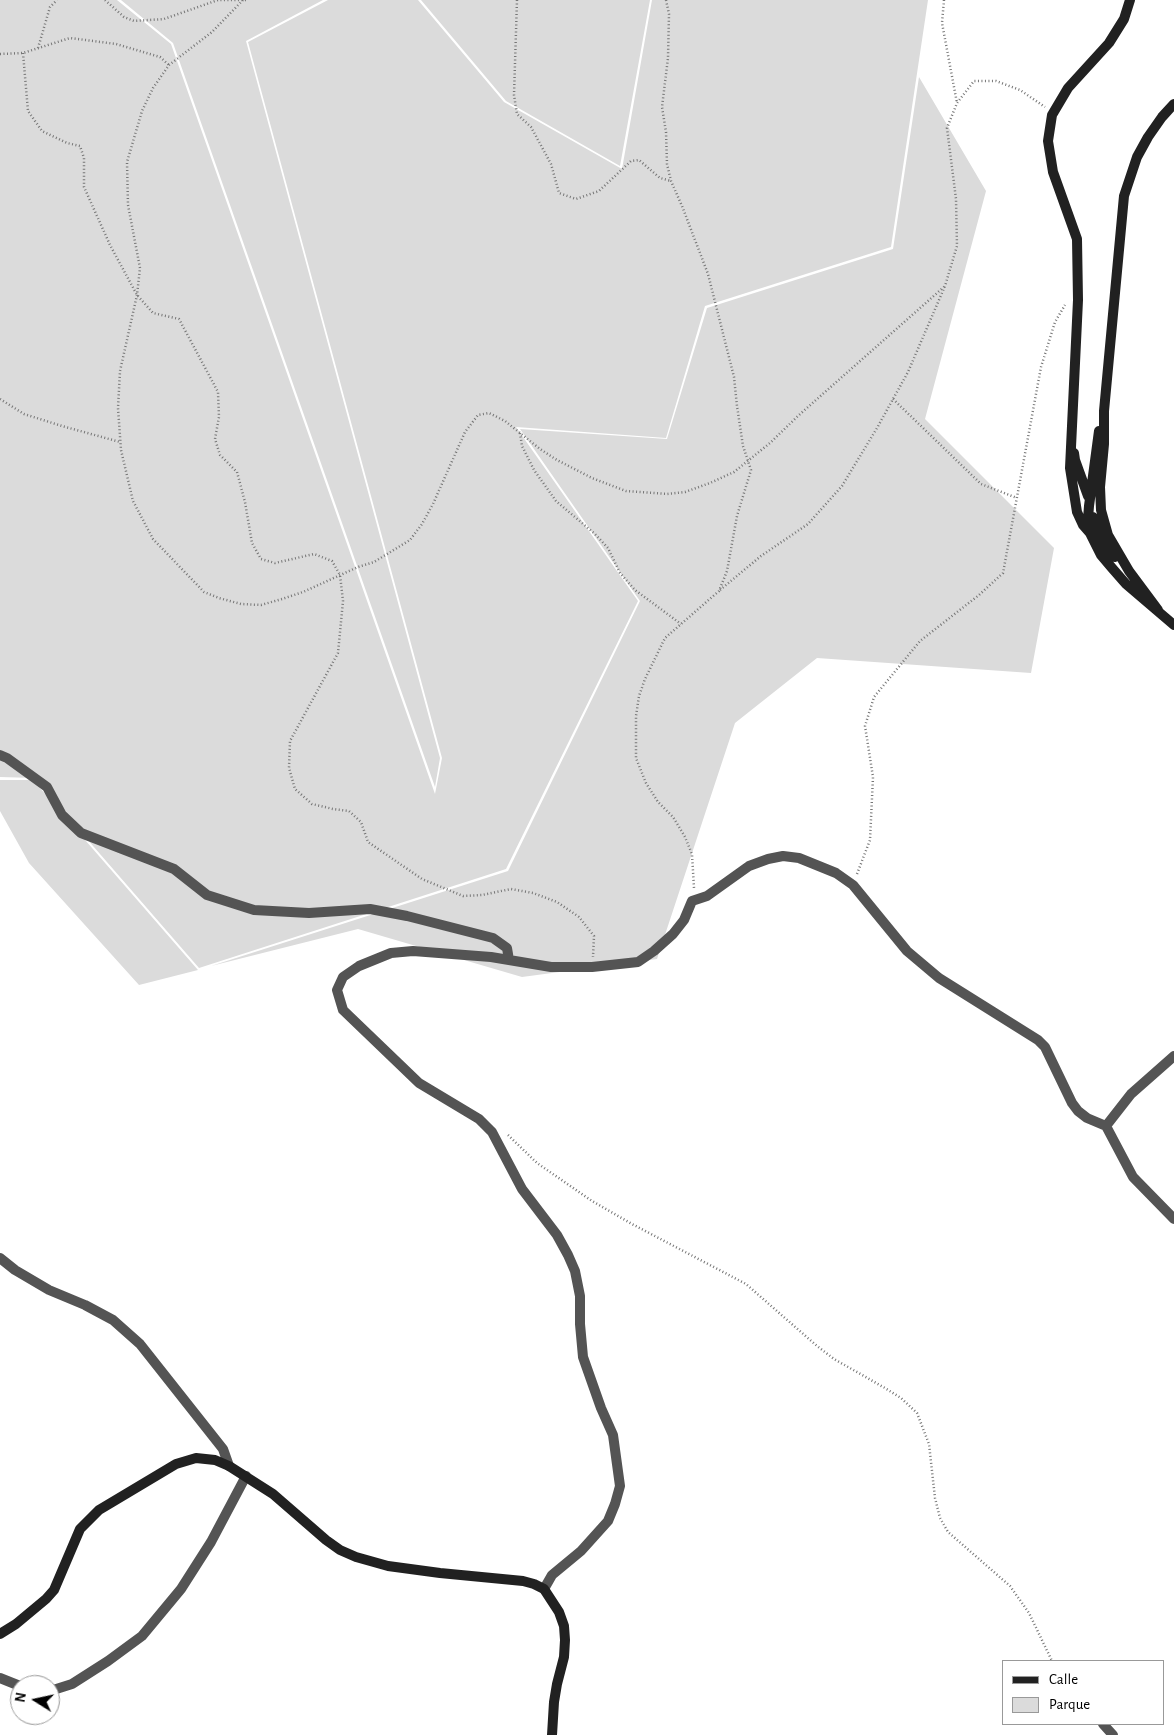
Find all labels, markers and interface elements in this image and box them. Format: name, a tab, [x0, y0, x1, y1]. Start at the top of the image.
legend	[1002, 1660, 1164, 1725]
text: Calle	[1049, 1672, 1078, 1687]
north arrow	[10, 1675, 60, 1725]
text: N	[13, 1692, 29, 1704]
text: Parque	[1049, 1697, 1090, 1712]

